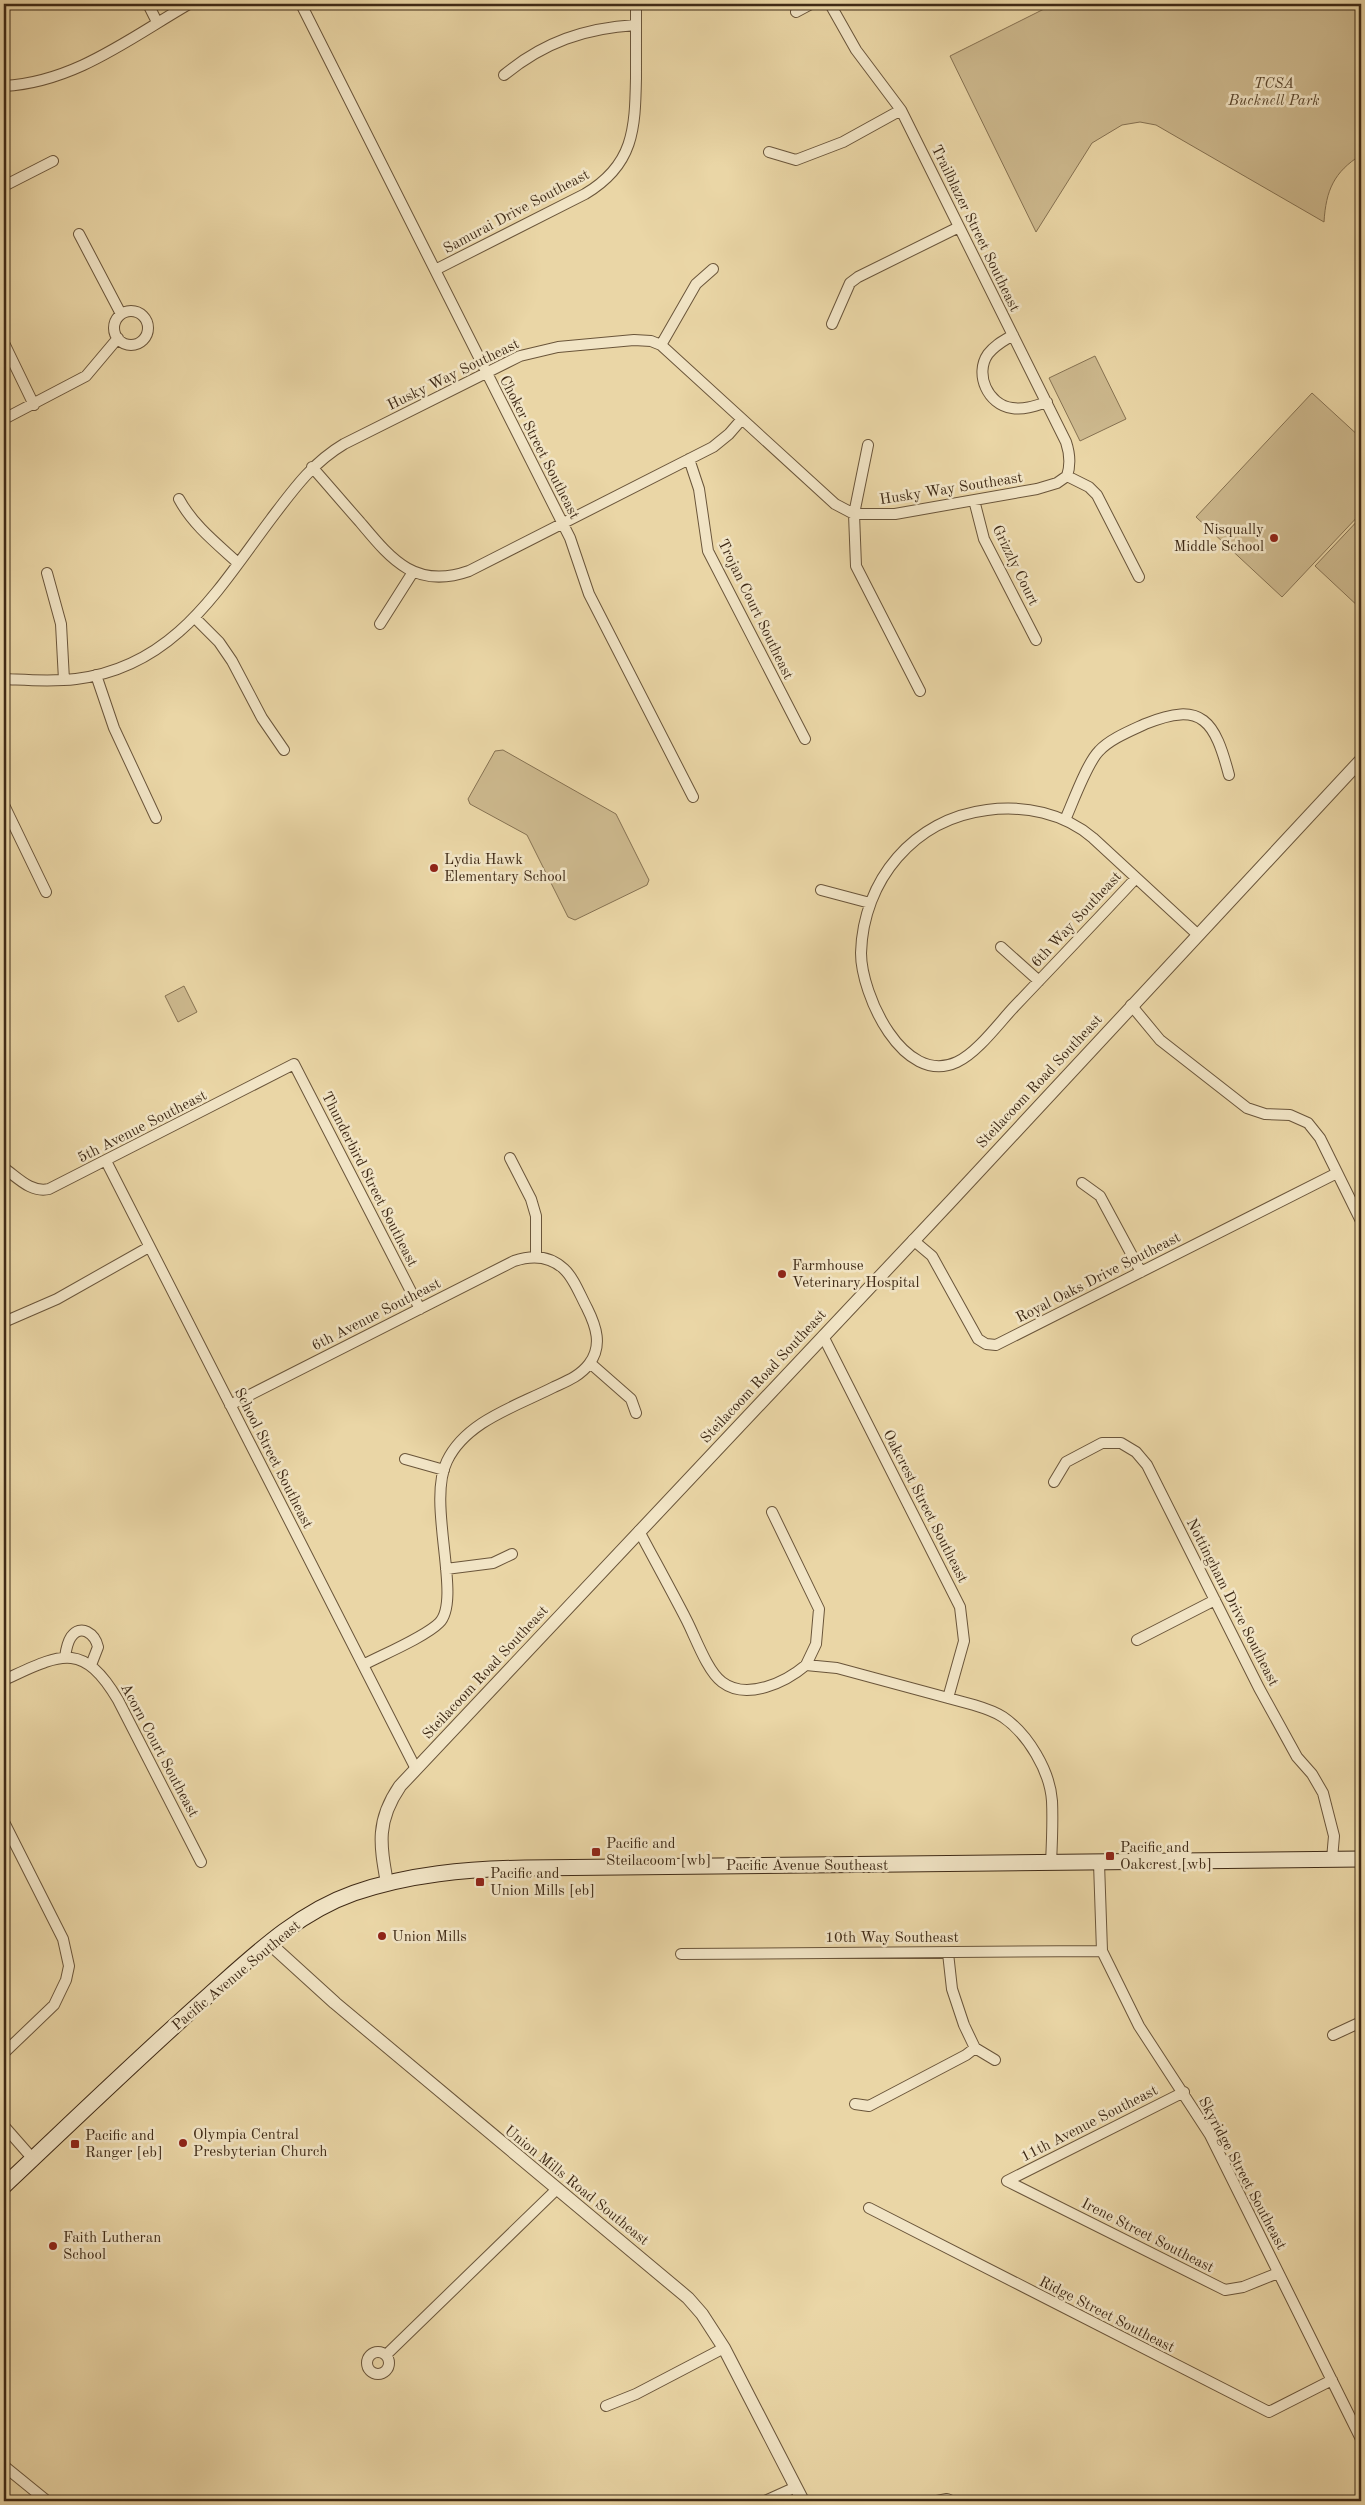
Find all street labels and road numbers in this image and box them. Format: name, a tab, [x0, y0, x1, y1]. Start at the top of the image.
street label: Trailblazer Street Southeast	[928, 143, 1022, 314]
street label: Samurai Drive Southeast	[441, 167, 592, 257]
street label: Husky Way Southeast	[385, 337, 522, 414]
street label: Choker Street Southeast	[496, 373, 581, 522]
street label: Husky Way Southeast	[879, 471, 1024, 508]
street label: Grizzly Court	[989, 523, 1041, 608]
street label: Trojan Court Southeast	[714, 537, 795, 682]
street label: 6th Way Southeast	[1029, 869, 1125, 971]
street label: Steilacoom Road Southeast	[974, 1012, 1106, 1152]
street label: 5th Avenue Southeast	[76, 1088, 210, 1166]
street label: Thunderbird Street Southeast	[318, 1090, 419, 1269]
street label: Royal Oaks Drive Southeast	[1014, 1230, 1183, 1326]
street label: 6th Avenue Southeast	[310, 1276, 444, 1354]
street label: Steilacoom Road Southeast	[698, 1307, 830, 1447]
street label: School Street Southeast	[231, 1386, 315, 1531]
street label: Oakcrest Street Southeast	[880, 1428, 970, 1586]
street label: Nottingham Drive Southeast	[1183, 1516, 1281, 1689]
street label: Steilacoom Road Southeast	[420, 1603, 552, 1743]
street label: Acorn Court Southeast	[117, 1681, 200, 1820]
street label: Pacific Avenue Southeast	[726, 1859, 888, 1874]
street label: Pacific Avenue Southeast	[170, 1918, 304, 2034]
street label: 10th Way Southeast	[825, 1931, 959, 1946]
street label: 11th Avenue Southeast	[1019, 2083, 1160, 2165]
street label: Skyridge Street Southeast	[1195, 2095, 1288, 2252]
street label: Union Mills Road Southeast	[501, 2123, 651, 2249]
street label: Irene Street Southeast	[1079, 2196, 1216, 2276]
street label: Ridge Street Southeast	[1036, 2275, 1177, 2356]

